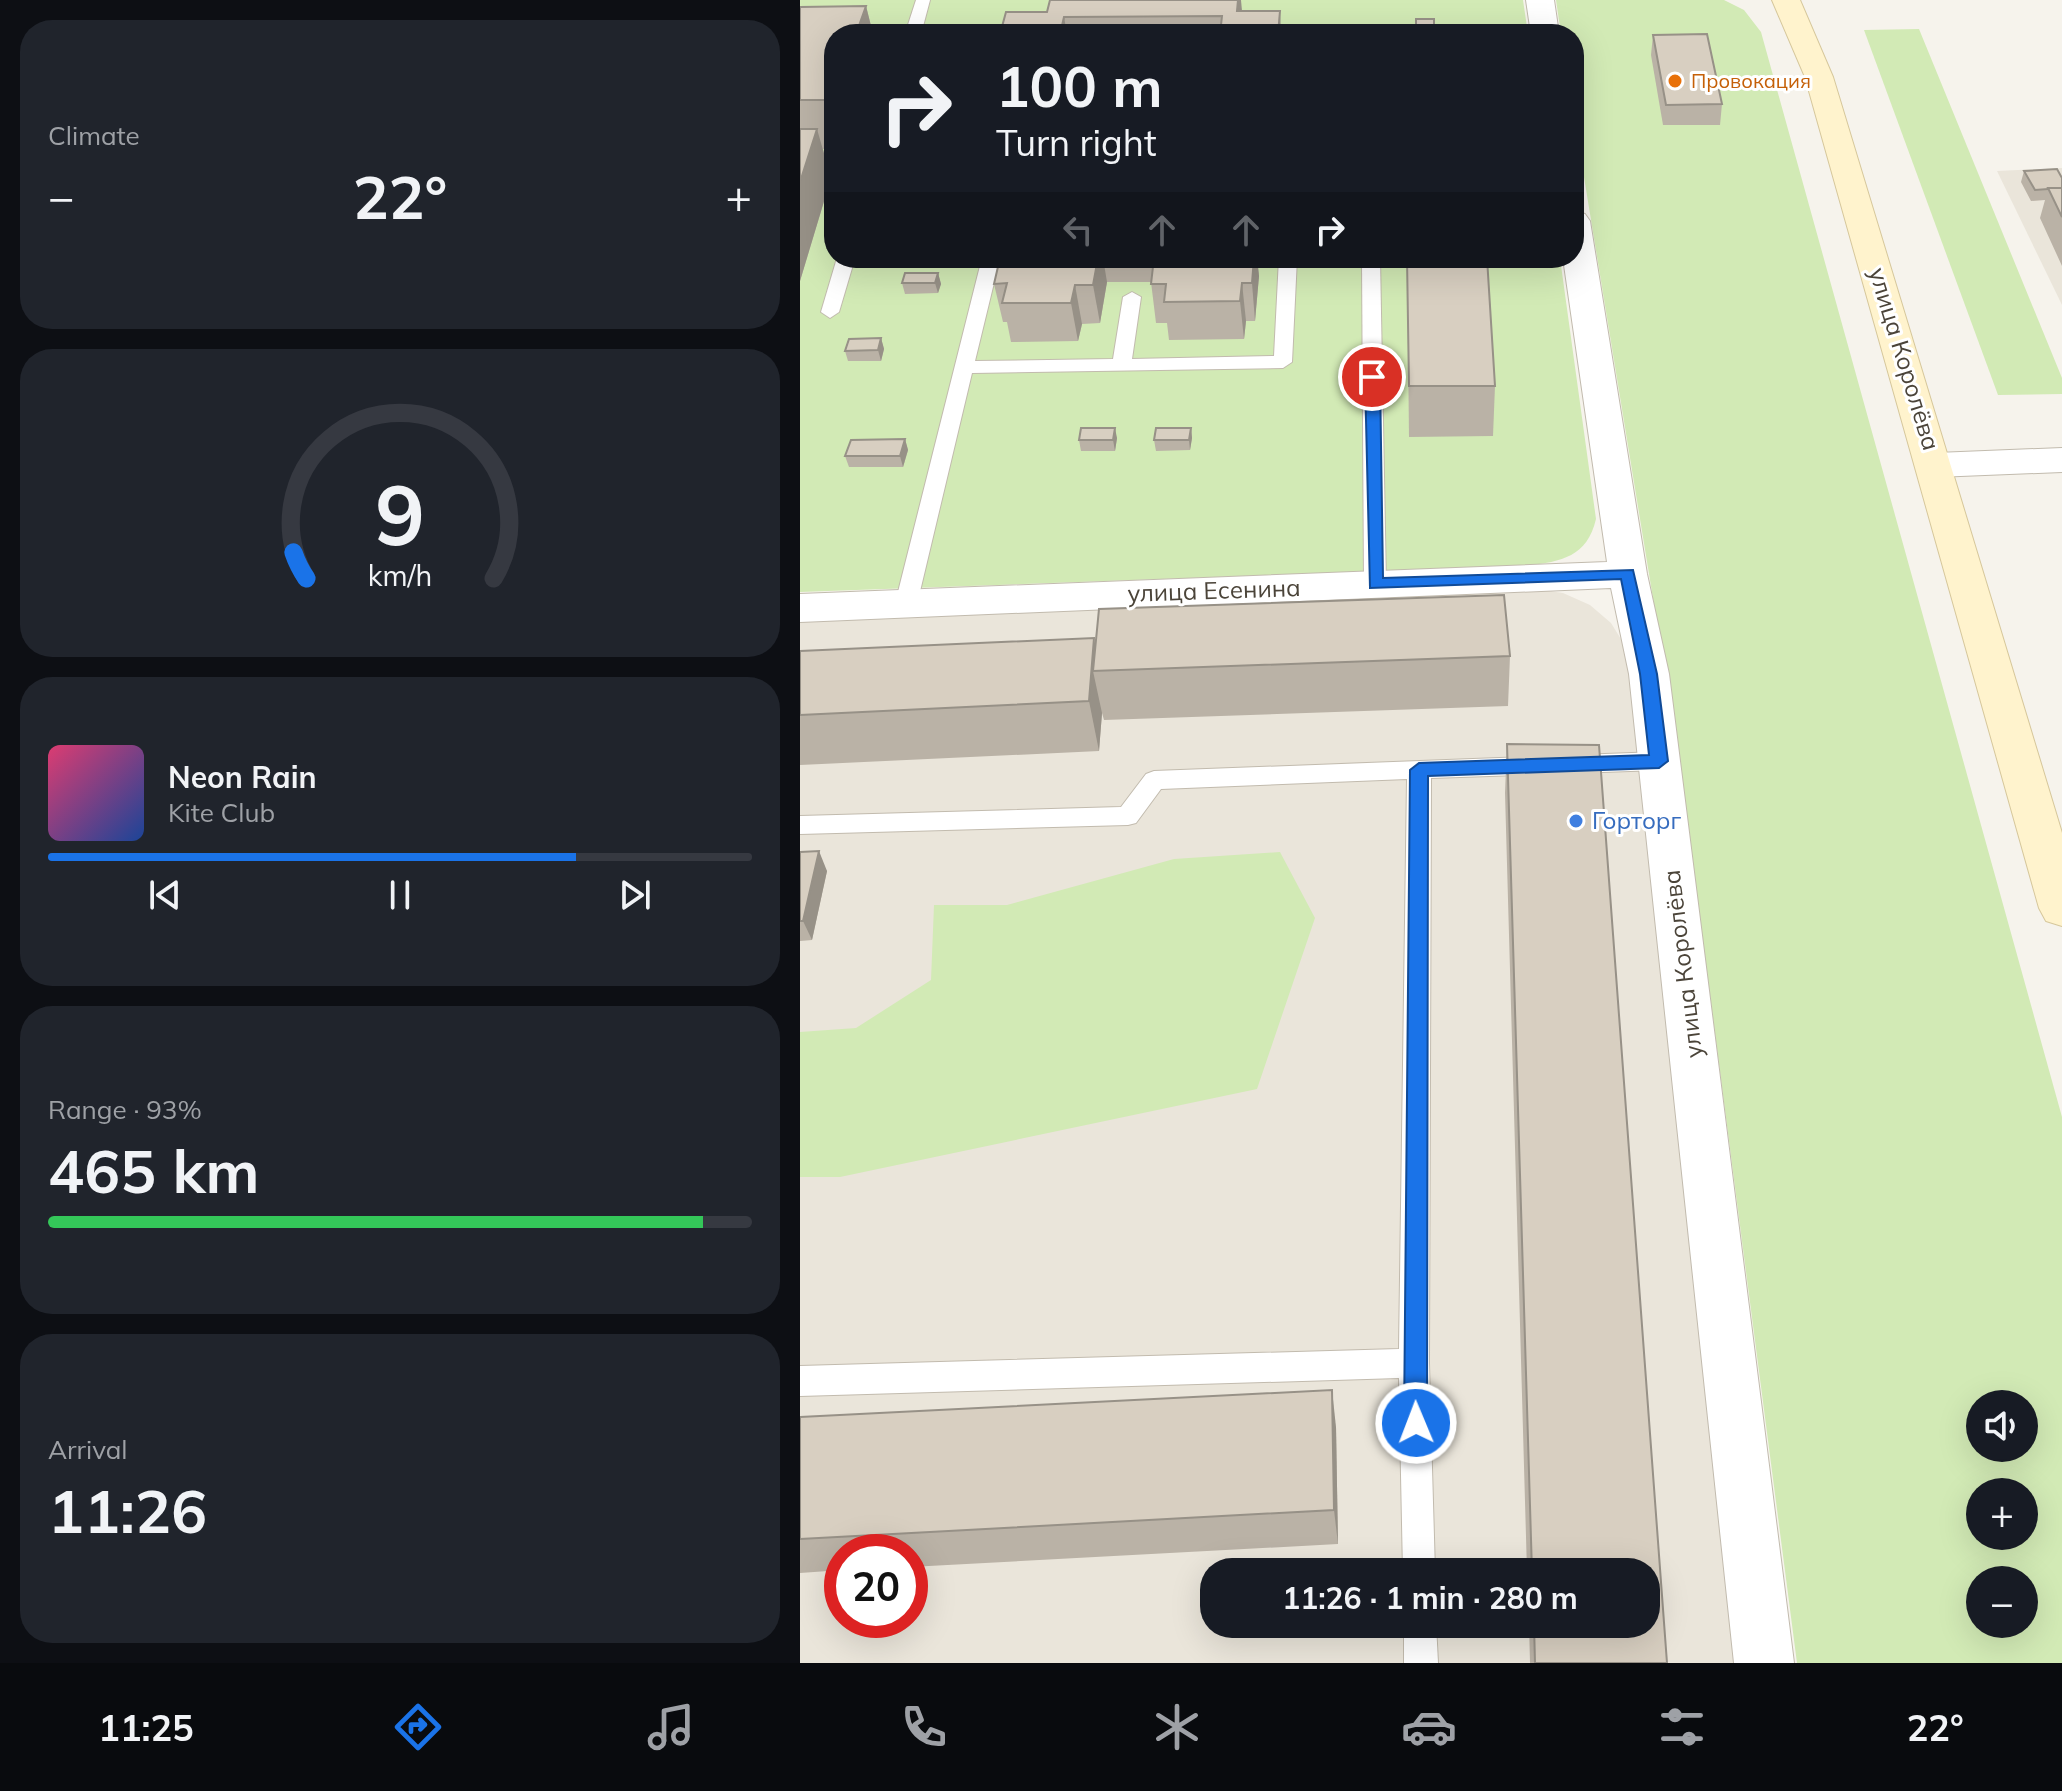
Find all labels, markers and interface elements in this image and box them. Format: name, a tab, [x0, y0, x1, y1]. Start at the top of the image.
text: 100 m	[996, 51, 1163, 121]
icon: right	[864, 56, 968, 160]
place label: Провокация	[1691, 68, 1811, 93]
marker: Провокация	[1666, 72, 1684, 90]
text: Climate	[48, 119, 140, 152]
text: Turn right	[996, 120, 1157, 165]
text: 22°	[353, 159, 447, 234]
text: −	[48, 169, 74, 224]
text: +	[726, 169, 752, 224]
icon: left	[1056, 208, 1100, 252]
icon: ahead	[1140, 208, 1184, 252]
icon: ahead	[1224, 208, 1268, 252]
icon: right	[1308, 208, 1352, 252]
street label: улица Королёва	[1863, 264, 1947, 454]
pin	[1338, 343, 1406, 411]
icon: arrive	[1350, 355, 1394, 399]
text: 9	[375, 460, 425, 565]
text: km/h	[368, 557, 432, 593]
street label: улица Есенина	[1127, 572, 1301, 608]
text: Neon Rain	[168, 758, 317, 796]
text: Kite Club	[168, 796, 275, 829]
place label: Горторг	[1592, 805, 1682, 835]
marker: Горторг	[1567, 812, 1585, 830]
street label: улица Королёва	[1656, 868, 1708, 1060]
icon: previous	[143, 873, 187, 917]
icon: pause	[378, 873, 422, 917]
icon: next	[613, 873, 657, 917]
text: Range · 93%	[48, 1093, 202, 1126]
text: 465 km	[48, 1133, 260, 1208]
position arrow	[1374, 1381, 1458, 1465]
map controls	[1966, 1390, 2038, 1638]
button: sound	[1966, 1390, 2038, 1462]
text: Arrival	[48, 1433, 128, 1466]
text: 11:26	[48, 1473, 207, 1548]
button: +	[1966, 1478, 2038, 1550]
speed limit sign: 20	[824, 1534, 928, 1638]
button: −	[1966, 1566, 2038, 1638]
text: 11:26 · 1 min · 280 m	[1282, 1579, 1578, 1617]
icon: directions	[390, 1699, 446, 1755]
icon: music	[643, 1699, 699, 1755]
icon: phone	[896, 1699, 952, 1755]
icon: climate	[1149, 1699, 1205, 1755]
icon: car	[1401, 1699, 1457, 1755]
icon: filters	[1654, 1699, 1710, 1755]
text: 11:25	[98, 1705, 194, 1750]
text: 22°	[1907, 1705, 1964, 1750]

